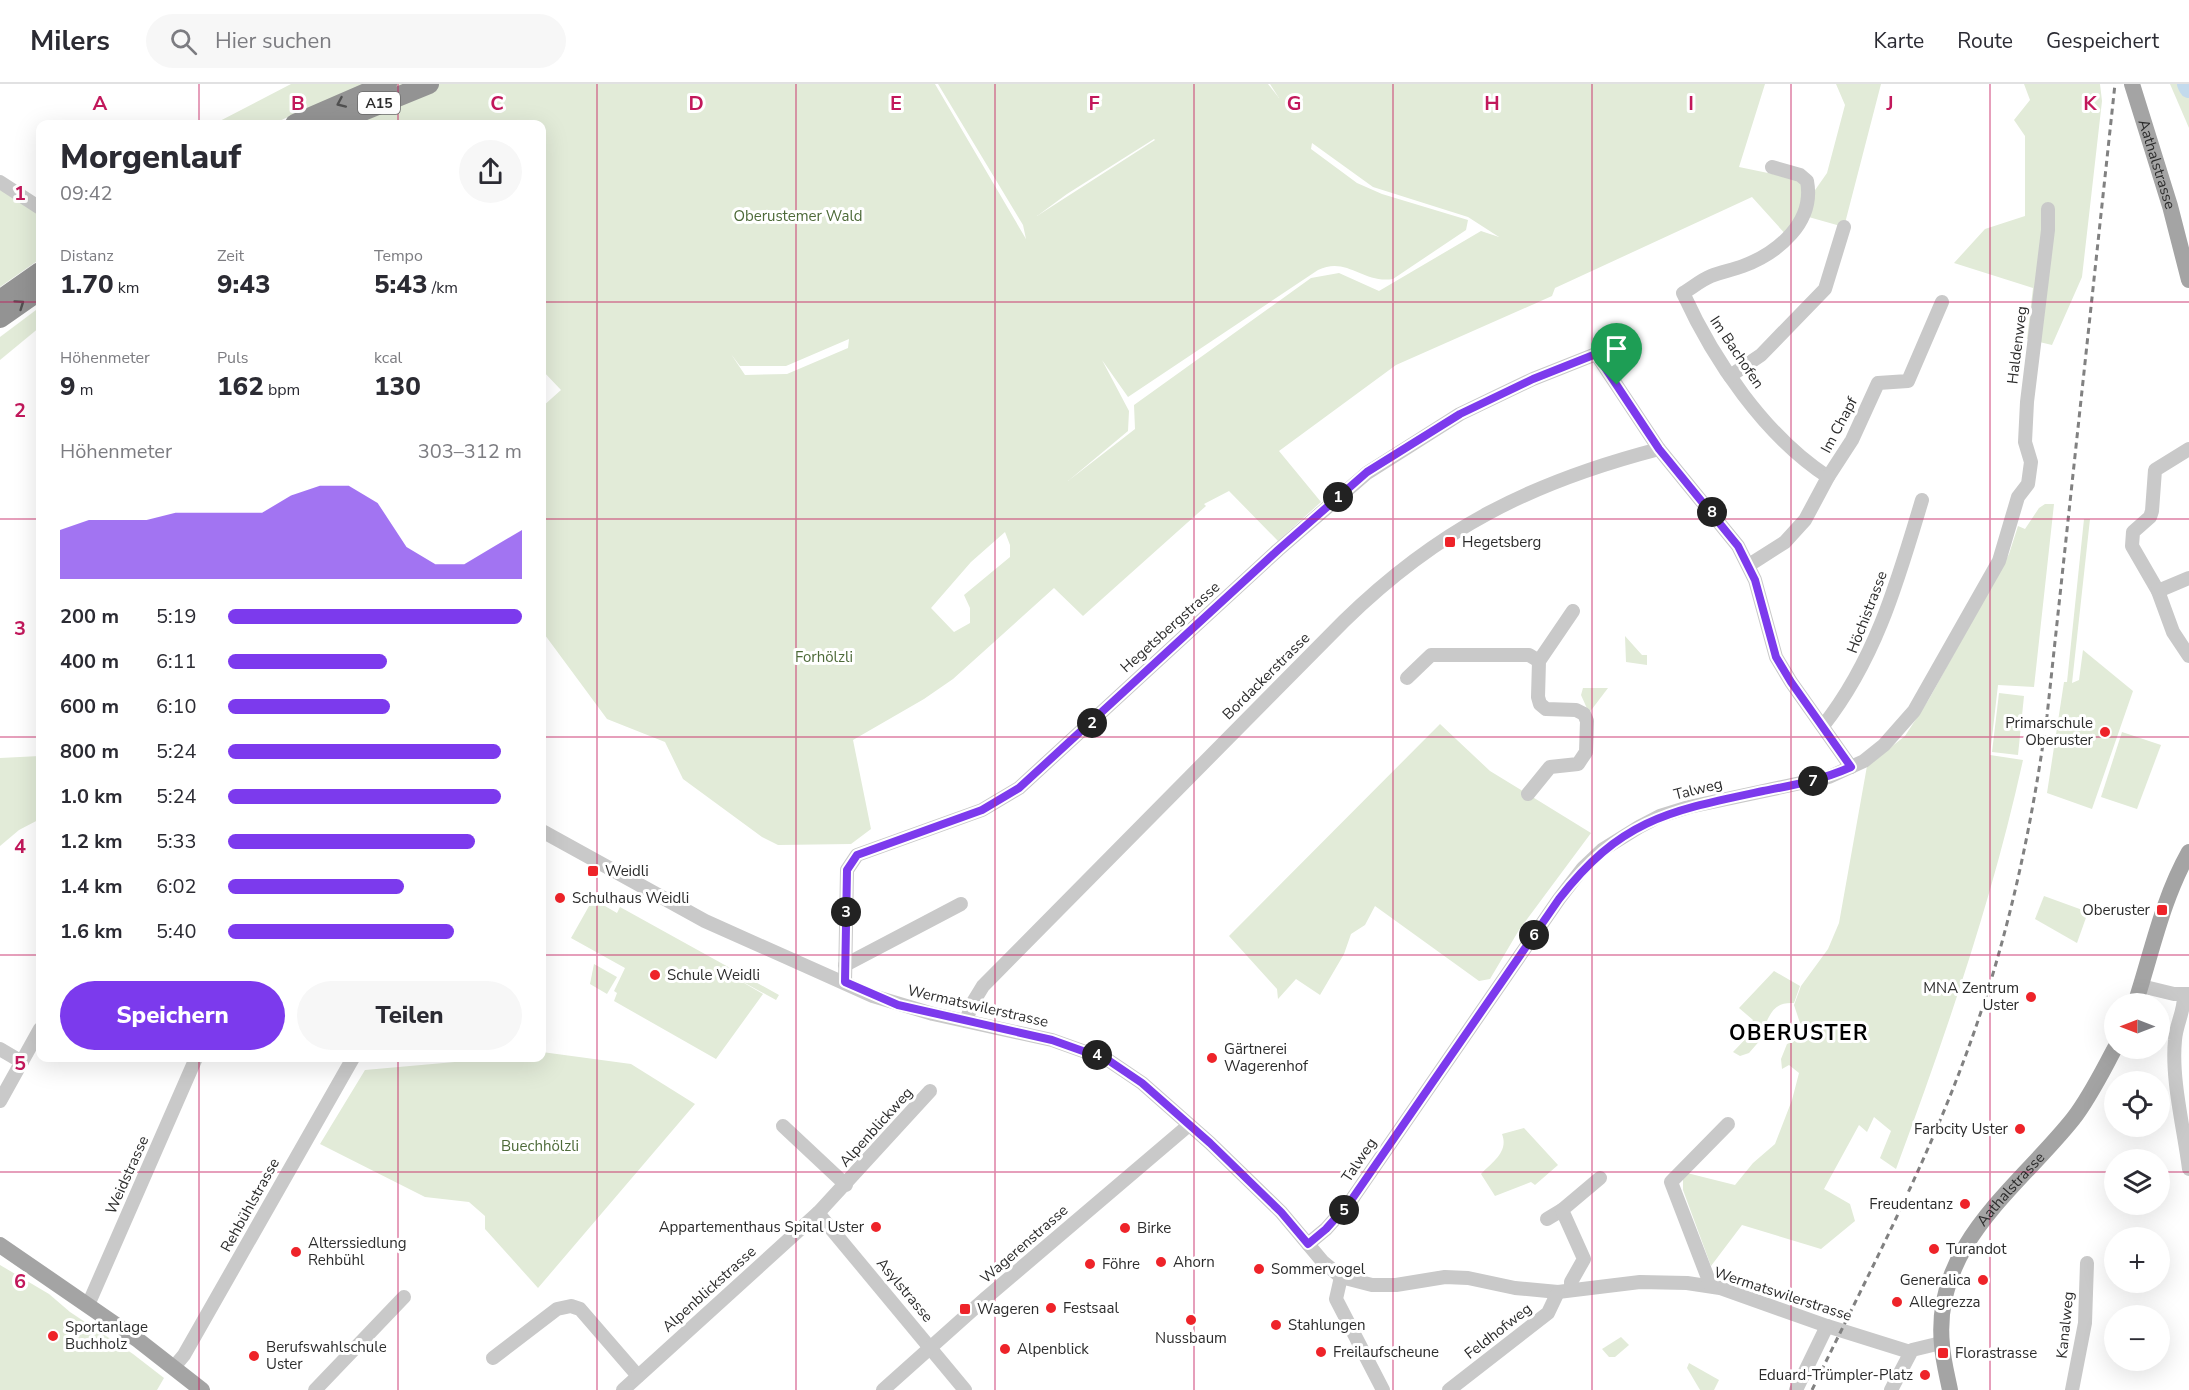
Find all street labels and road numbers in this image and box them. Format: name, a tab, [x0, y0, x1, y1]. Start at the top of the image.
road number: A15	[358, 92, 400, 114]
street label: Aathalstrasse	[2134, 117, 2180, 212]
street label: Haldenweg	[2002, 305, 2032, 385]
street label: Im Bachofen	[1705, 312, 1769, 392]
street label: Im Chapf	[1816, 393, 1863, 457]
street label: Höchistrasse	[1842, 568, 1892, 656]
street label: Hegetsbergstrasse	[1116, 577, 1224, 677]
street label: Bordackerstrasse	[1218, 628, 1314, 724]
street label: Talweg	[1672, 773, 1724, 805]
street label: Wermatswilerstrasse	[906, 980, 1050, 1032]
street label: Alpenblickweg	[835, 1083, 917, 1171]
street label: Weidstrasse	[101, 1133, 153, 1217]
street label: Talweg	[1337, 1134, 1381, 1186]
street label: Aathalstrasse	[1972, 1148, 2049, 1230]
street label: Rehbühlstrasse	[216, 1154, 284, 1256]
street label: Wagerenstrasse	[976, 1200, 1072, 1288]
street label: Alpenblickstrasse	[658, 1242, 760, 1336]
street label: Asylstrasse	[872, 1254, 938, 1326]
street label: Wermatswilerstrasse	[1711, 1262, 1855, 1326]
street label: Kanalweg	[2052, 1290, 2078, 1360]
street label: Feldhofweg	[1460, 1298, 1536, 1364]

